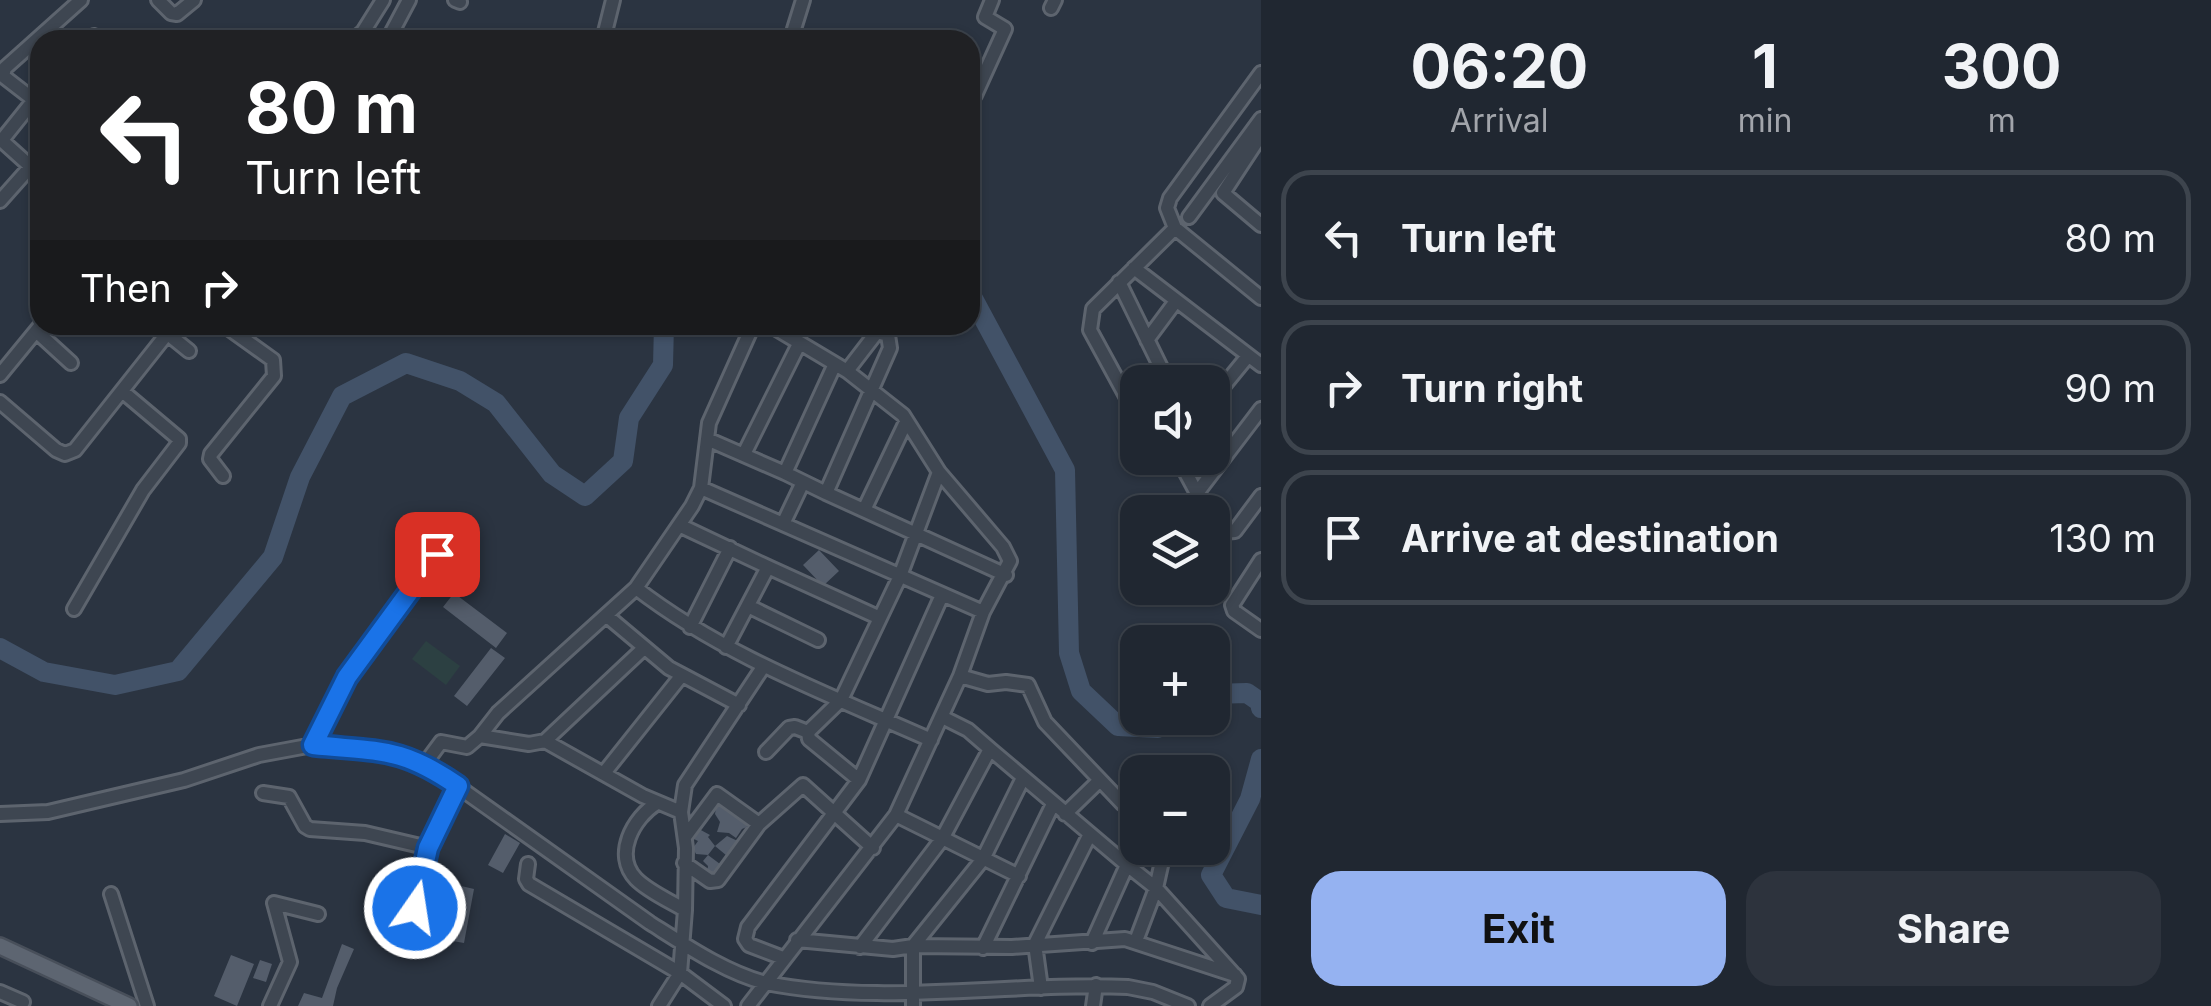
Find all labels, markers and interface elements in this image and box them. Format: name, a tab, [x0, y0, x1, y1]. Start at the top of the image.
text: 06:20	[1410, 30, 1588, 102]
text: 1	[1752, 30, 1778, 102]
text: 300	[1942, 30, 2062, 102]
text: 80 m	[245, 65, 418, 150]
icon: left	[80, 70, 210, 200]
text: Arrival	[1450, 101, 1549, 140]
text: min	[1738, 101, 1792, 140]
text: m	[1988, 101, 2016, 140]
text: Turn left	[245, 150, 421, 205]
icon: left	[1316, 210, 1371, 265]
text: Turn left	[1401, 215, 1556, 261]
text: 80 m	[2065, 215, 2156, 261]
icon: right	[192, 260, 247, 315]
text: Then	[80, 265, 172, 311]
icon: right	[1316, 360, 1371, 415]
map controls	[1120, 365, 1230, 865]
button: sound	[1120, 365, 1230, 475]
text: Turn right	[1401, 365, 1583, 411]
text: 90 m	[2064, 365, 2156, 411]
button: layers	[1120, 495, 1230, 605]
icon: arrive	[1316, 510, 1371, 565]
pin	[395, 512, 480, 597]
text: Arrive at destination	[1401, 515, 1779, 561]
text: 130 m	[2049, 515, 2156, 561]
icon: arrive	[410, 527, 465, 582]
button: +	[1120, 625, 1230, 735]
button: −	[1120, 755, 1230, 865]
position arrow	[363, 856, 467, 960]
button: Exit	[1311, 871, 1726, 986]
button: Share	[1746, 871, 2161, 986]

